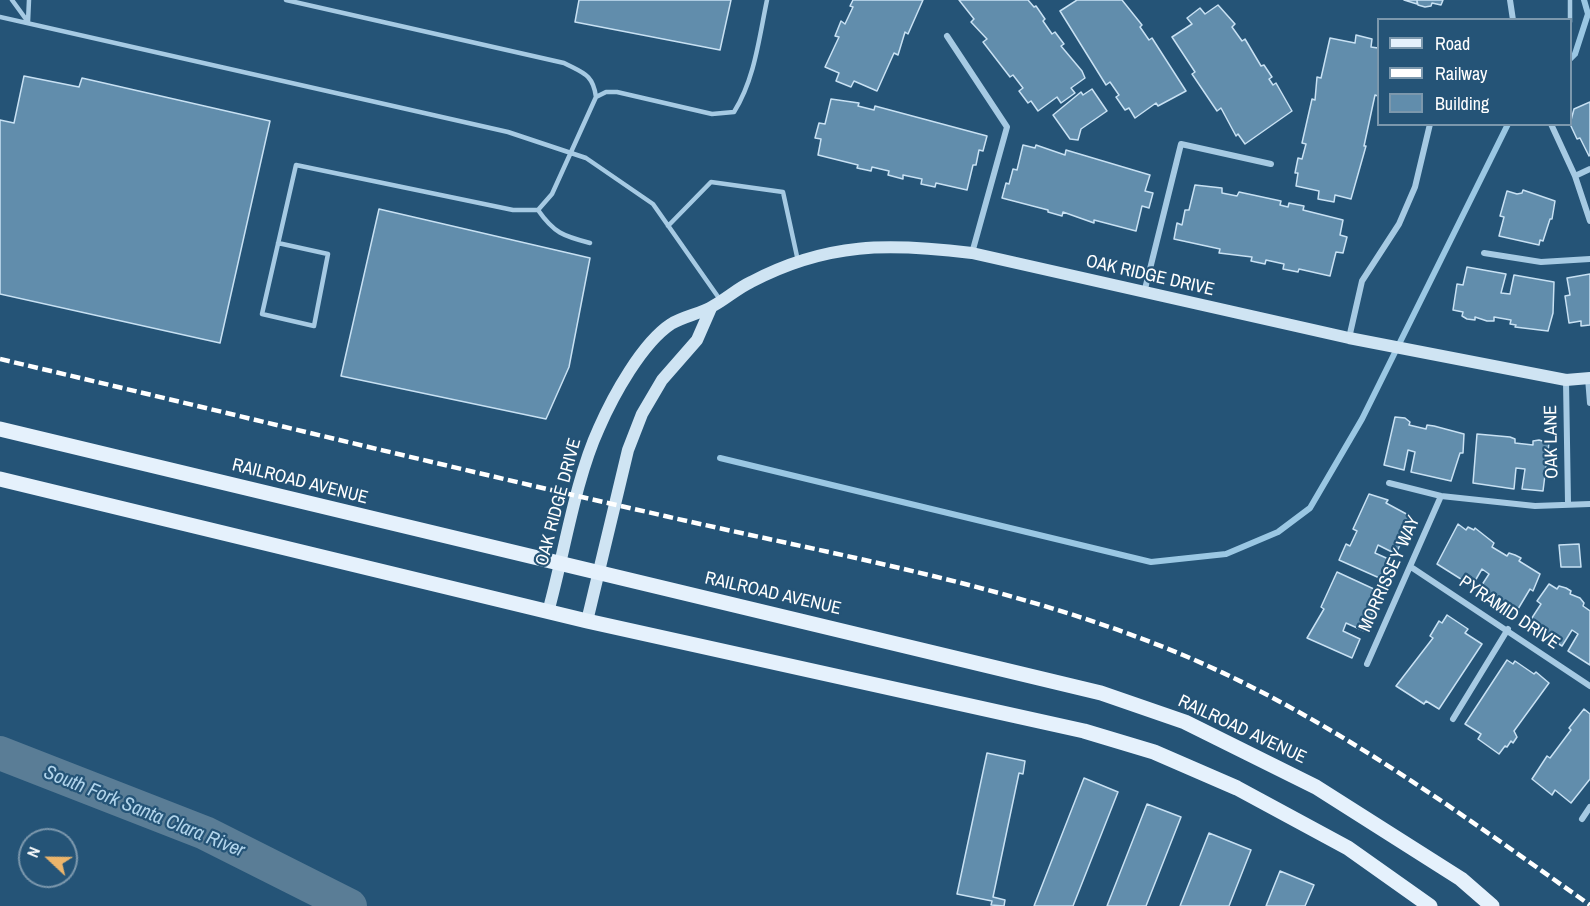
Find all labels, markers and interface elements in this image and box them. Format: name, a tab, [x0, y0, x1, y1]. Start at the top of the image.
legend	[1377, 18, 1572, 126]
text: Road	[1435, 31, 1470, 56]
text: Railway	[1435, 61, 1488, 86]
text: Building	[1435, 91, 1489, 116]
street label: OAK RIDGE DRIVE	[1084, 251, 1216, 301]
street label: OAK LANE	[1541, 405, 1563, 479]
street label: OAK RIDGE DRIVE	[532, 436, 586, 568]
street label: RAILROAD AVENUE	[230, 455, 370, 509]
street label: MORRISSEY WAY	[1355, 513, 1425, 635]
street label: RAILROAD AVENUE	[703, 568, 843, 620]
street label: PYRAMID DRIVE	[1455, 571, 1563, 655]
street label: RAILROAD AVENUE	[1174, 691, 1310, 769]
water label: South Fork Santa Clara River	[40, 761, 248, 863]
north arrow	[18, 828, 78, 888]
text: N	[21, 843, 45, 861]

